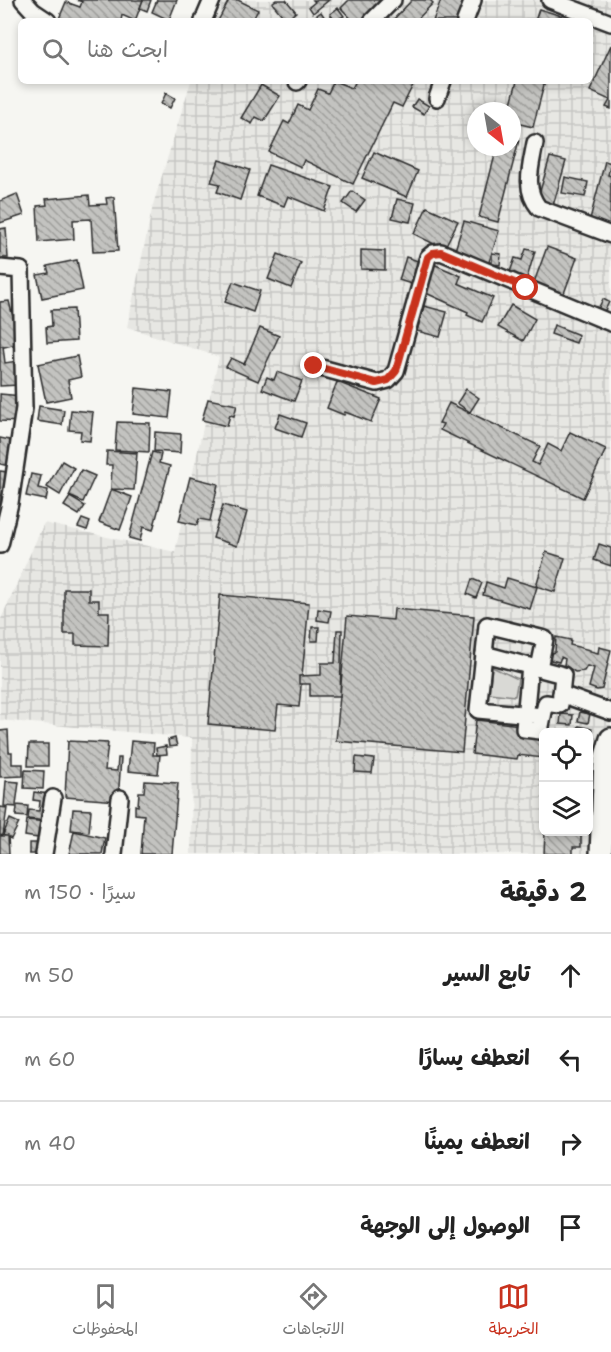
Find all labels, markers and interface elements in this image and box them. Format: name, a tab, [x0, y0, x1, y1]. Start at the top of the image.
search box	[18, 18, 593, 84]
icon: search	[39, 35, 72, 68]
text: ابحث هنا	[87, 35, 168, 64]
north arrow	[467, 102, 521, 156]
route start	[512, 274, 538, 300]
route end	[300, 352, 326, 378]
map controls	[539, 728, 593, 836]
button: locate	[539, 728, 593, 782]
button: layers	[539, 782, 593, 836]
text: 2 دقيقة	[500, 874, 587, 909]
text: سيرًا · 150 m	[24, 879, 136, 905]
text: تابع السير	[444, 959, 530, 988]
icon: ahead	[554, 959, 587, 992]
text: 50 m	[24, 962, 74, 988]
text: انعطف يسارًا	[418, 1043, 530, 1072]
icon: left	[554, 1043, 587, 1076]
text: 60 m	[24, 1046, 76, 1072]
text: انعطف يمينًا	[424, 1127, 530, 1156]
icon: right	[554, 1127, 587, 1160]
text: 40 m	[24, 1130, 76, 1156]
text: الوصول إلى الوجهة	[360, 1211, 530, 1240]
icon: arrive	[554, 1211, 587, 1244]
tab: المحفوظات	[72, 1280, 138, 1343]
tab: الاتجاهات	[283, 1280, 344, 1343]
tab: الخريطة	[489, 1280, 539, 1343]

